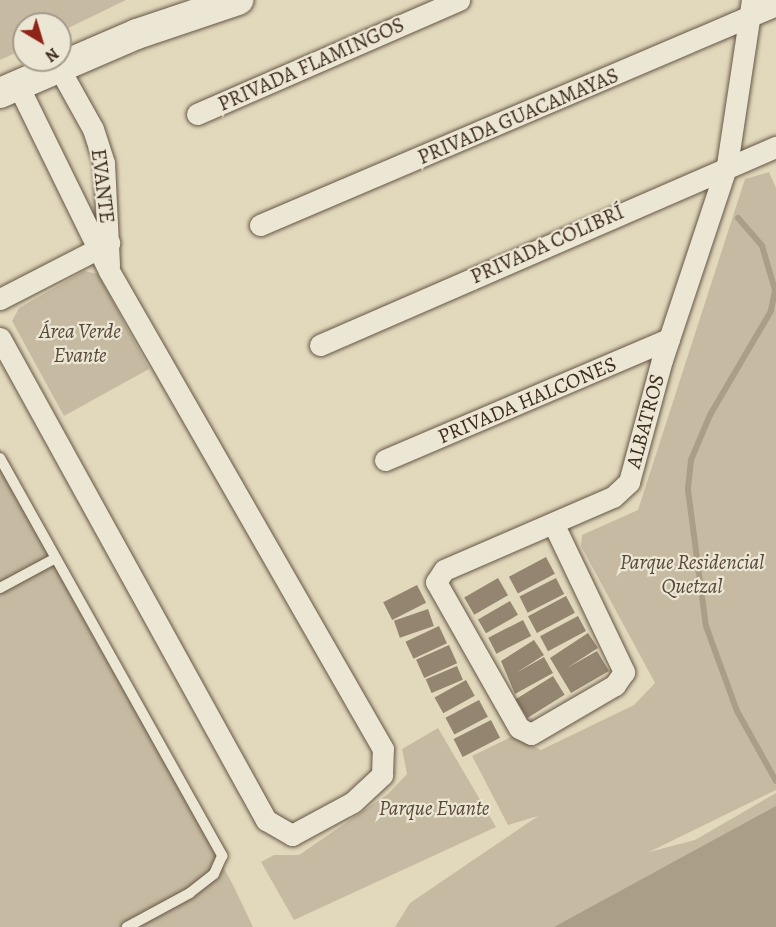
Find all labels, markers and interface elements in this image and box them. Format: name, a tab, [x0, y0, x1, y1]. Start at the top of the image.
north arrow	[12, 12, 72, 72]
street label: PRIVADA FLAMINGOS	[214, 12, 408, 116]
text: N	[40, 42, 63, 67]
street label: PRIVADA GUACAMAYAS	[414, 62, 622, 170]
street label: EVANTE	[86, 147, 120, 225]
street label: PRIVADA COLIBRÍ	[466, 199, 628, 289]
park label: Área Verde Evante	[39, 318, 121, 368]
street label: PRIVADA HALCONES	[434, 351, 620, 449]
street label: ALBATROS	[620, 371, 670, 471]
park label: Parque Residencial Quetzal	[620, 549, 764, 599]
park label: Parque Evante	[379, 795, 489, 821]

